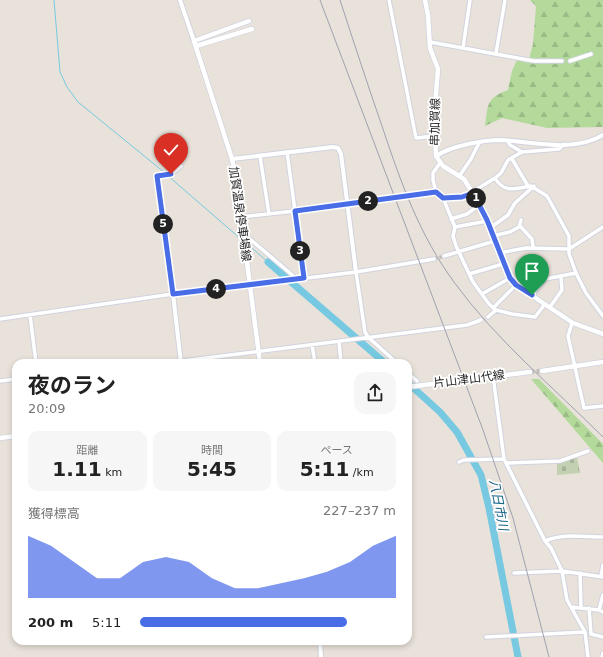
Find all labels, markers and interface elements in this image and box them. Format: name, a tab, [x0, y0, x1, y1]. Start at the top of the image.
street label: 串加賀線	[428, 98, 442, 146]
pin	[154, 133, 188, 174]
icon: check	[160, 139, 182, 161]
street label: 加賀温泉停車場線	[226, 165, 254, 263]
pin: 1	[466, 188, 486, 208]
pin: 2	[358, 191, 378, 211]
text: 1	[472, 191, 480, 204]
text: 2	[364, 194, 372, 207]
pin: 5	[153, 214, 173, 234]
text: 5	[159, 217, 167, 230]
pin: 3	[290, 241, 310, 261]
text: 3	[296, 244, 304, 257]
pin	[515, 254, 549, 295]
icon: arrive	[521, 260, 543, 282]
pin: 4	[206, 279, 226, 299]
text: 4	[212, 282, 220, 295]
street label: 片山津山代線	[432, 368, 506, 390]
button: share	[354, 372, 396, 414]
text: 夜のラン	[28, 373, 116, 398]
text: 20:09	[28, 401, 65, 416]
text: 距離	[76, 444, 98, 457]
text: 時間	[201, 444, 223, 457]
text: ペース	[320, 444, 353, 457]
text: 1.11	[52, 457, 102, 481]
text: 5:45	[187, 457, 237, 481]
text: 5:11	[300, 457, 349, 481]
text: km	[102, 466, 122, 479]
text: /km	[349, 466, 374, 479]
water label: 八日市川	[487, 478, 512, 534]
text: 227–237 m	[323, 503, 396, 518]
text: 獲得標高	[28, 506, 80, 521]
text: 200 m	[28, 615, 73, 630]
text: 5:11	[92, 615, 121, 630]

